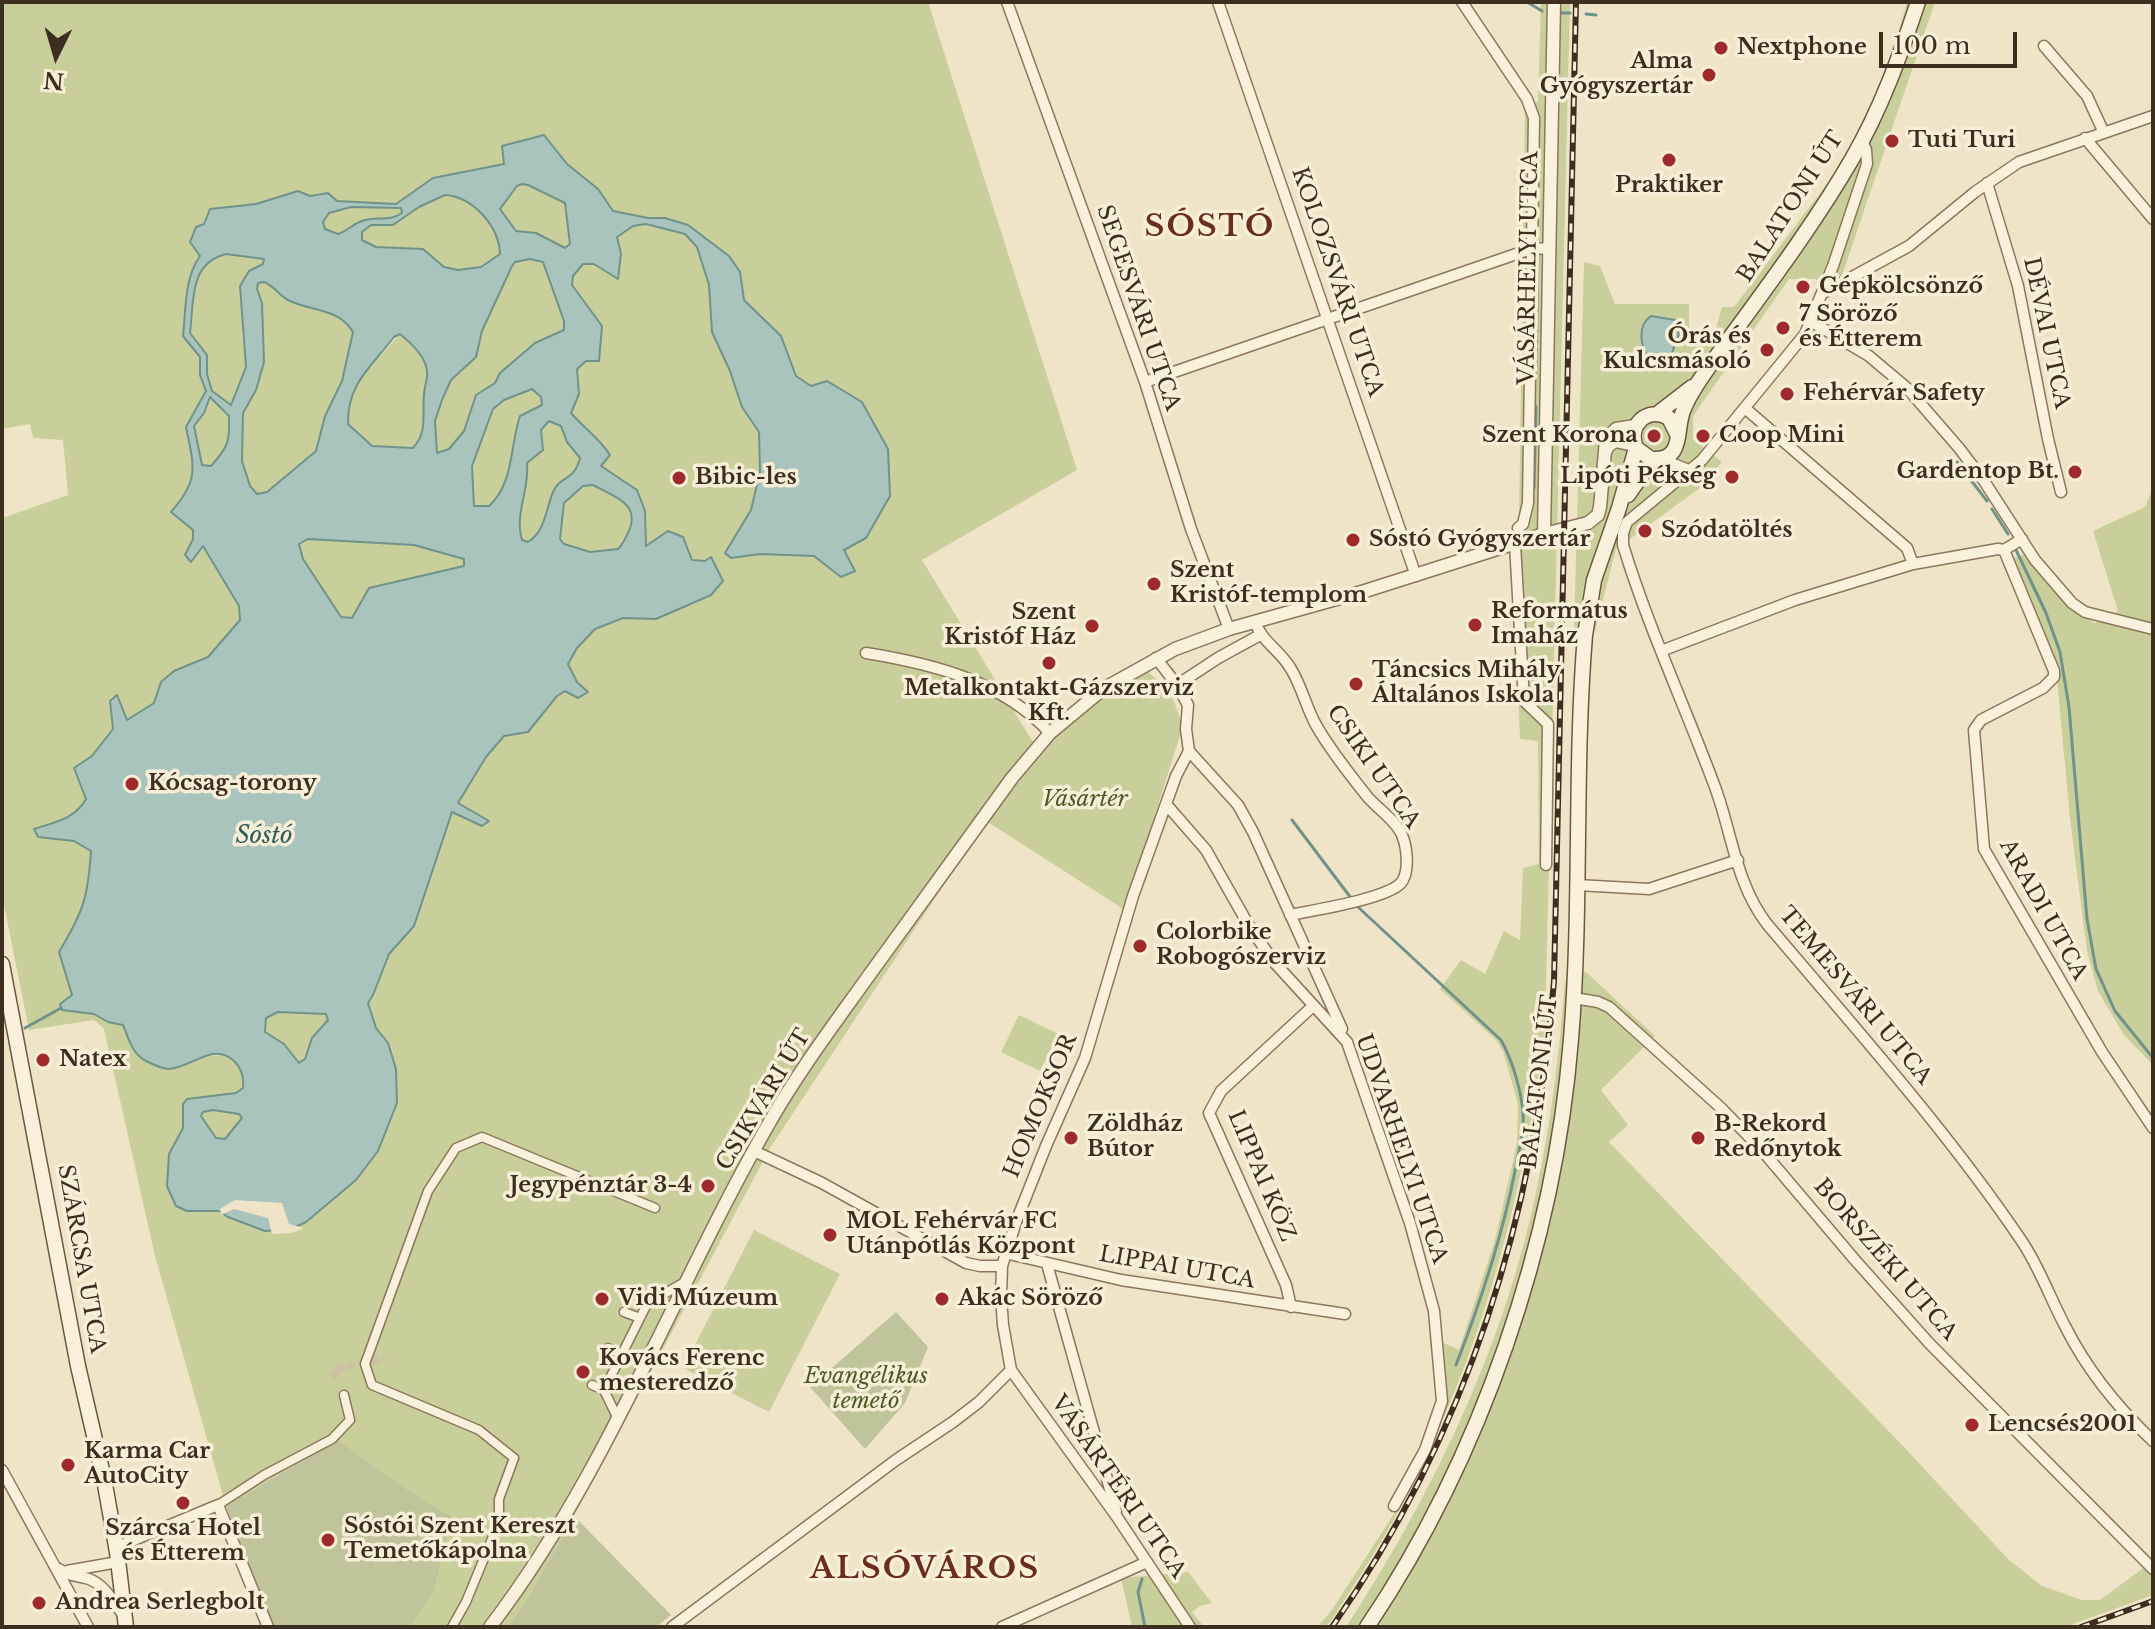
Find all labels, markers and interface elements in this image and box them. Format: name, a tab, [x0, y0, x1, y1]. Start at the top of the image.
north arrow	[16, 16, 96, 96]
scale bar	[1883, 16, 2021, 66]
text: 100 m	[1893, 31, 1971, 60]
place label: Nextphone	[1737, 35, 1867, 61]
marker: Nextphone	[1712, 39, 1730, 57]
place label: Alma Gyógyszertár	[1540, 49, 1693, 100]
text: N	[42, 66, 65, 95]
marker: Alma Gyógyszertár	[1700, 66, 1718, 84]
street label: BALATONI ÚT	[1732, 126, 1850, 288]
place label: Tuti Turi	[1908, 128, 2015, 154]
marker: Tuti Turi	[1883, 132, 1901, 150]
street label: VÁSÁRHELYI UTCA	[1514, 151, 1544, 385]
marker: Praktiker	[1660, 151, 1678, 169]
street label: KOLOZSVÁRI UTCA	[1285, 164, 1389, 400]
place label: Praktiker	[1615, 173, 1723, 199]
street label: SEGESVÁRI UTCA	[1090, 202, 1186, 414]
district label: SÓSTÓ	[1145, 210, 1275, 246]
street label: DÉVAI UTCA	[2017, 255, 2075, 411]
place label: Gépkölcsönző	[1819, 274, 1983, 300]
marker: Gépkölcsönző	[1794, 278, 1812, 296]
place label: 7 Söröző és Étterem	[1799, 302, 1922, 354]
marker: 7 Söröző és Étterem	[1774, 319, 1792, 337]
place label: Órás és Kulcsmásoló	[1603, 324, 1751, 376]
marker: Órás és Kulcsmásoló	[1758, 341, 1776, 359]
place label: Fehérvár Safety	[1803, 381, 1985, 407]
marker: Fehérvár Safety	[1778, 385, 1796, 403]
place label: Szent Korona	[1482, 423, 1638, 449]
place label: Coop Mini	[1719, 423, 1844, 449]
marker: Szent Korona	[1645, 427, 1663, 445]
marker: Coop Mini	[1694, 427, 1712, 445]
place label: Gardentop Bt.	[1896, 459, 2059, 485]
marker: Gardentop Bt.	[2066, 463, 2084, 481]
place label: Lipóti Pékség	[1560, 464, 1716, 490]
place label: Bibic-les	[695, 465, 797, 491]
marker: Lipóti Pékség	[1723, 468, 1741, 486]
marker: Bibic-les	[670, 469, 688, 487]
place label: Szódatöltés	[1661, 518, 1793, 544]
marker: Szódatöltés	[1636, 522, 1654, 540]
place label: Sóstó Gyógyszertár	[1369, 527, 1590, 553]
marker: Sóstó Gyógyszertár	[1344, 531, 1362, 549]
place label: Szent Kristóf-templom	[1170, 558, 1367, 610]
marker: Szent Kristóf-templom	[1145, 575, 1163, 593]
place label: Református Imaház	[1491, 599, 1628, 650]
place label: Szent Kristóf Ház	[944, 600, 1076, 652]
marker: Református Imaház	[1466, 616, 1484, 634]
marker: Szent Kristóf Ház	[1083, 617, 1101, 635]
marker: Metalkontakt-Gázszerviz Kft.	[1040, 654, 1058, 672]
place label: Táncsics Mihály Általános Iskola	[1372, 658, 1560, 710]
marker: Táncsics Mihály Általános Iskola	[1347, 675, 1365, 693]
place label: Metalkontakt-Gázszerviz Kft.	[904, 676, 1194, 728]
street label: CSIKI UTCA	[1321, 700, 1425, 834]
place label: Kócsag-torony	[148, 771, 317, 797]
marker: Kócsag-torony	[123, 775, 141, 793]
park label: Vásártér	[1042, 787, 1128, 813]
water label: Sóstó	[235, 822, 293, 850]
street label: ARADI UTCA	[1993, 835, 2093, 985]
street label: TEMESVÁRI UTCA	[1773, 902, 1937, 1090]
place label: Colorbike Robogószerviz	[1156, 920, 1326, 972]
marker: Colorbike Robogószerviz	[1131, 937, 1149, 955]
street label: BALATONI ÚT	[1516, 994, 1564, 1170]
street label: CSIKVÁRI ÚT	[711, 1025, 817, 1175]
street label: HOMOKSOR	[999, 1030, 1083, 1182]
street label: UDVARHELYI UTCA	[1349, 1031, 1453, 1267]
place label: Natex	[59, 1047, 127, 1073]
marker: Natex	[34, 1051, 52, 1069]
street label: LIPPAI KÖZ	[1221, 1106, 1301, 1246]
place label: Zöldház Bútor	[1087, 1112, 1183, 1164]
place label: B-Rekord Redőnytok	[1714, 1112, 1842, 1164]
marker: Zöldház Bútor	[1062, 1129, 1080, 1147]
marker: B-Rekord Redőnytok	[1689, 1129, 1707, 1147]
street label: SZÁRCSA UTCA	[51, 1163, 111, 1355]
place label: Jegypénztár 3-4	[510, 1173, 692, 1199]
street label: BORSZÉKI UTCA	[1808, 1174, 1962, 1346]
marker: Jegypénztár 3-4	[699, 1177, 717, 1195]
place label: MOL Fehérvár FC Utánpótlás Központ	[846, 1209, 1075, 1260]
marker: MOL Fehérvár FC Utánpótlás Központ	[821, 1226, 839, 1244]
street label: LIPPAI UTCA	[1097, 1241, 1257, 1295]
place label: Vidi Múzeum	[618, 1286, 778, 1312]
place label: Akác Söröző	[958, 1286, 1103, 1312]
marker: Vidi Múzeum	[593, 1290, 611, 1308]
marker: Akác Söröző	[933, 1290, 951, 1308]
place label: Kovács Ferenc mesteredző	[599, 1346, 764, 1398]
marker: Kovács Ferenc mesteredző	[574, 1363, 592, 1381]
park label: Evangélikus temető	[804, 1364, 928, 1416]
street label: VÁSÁRTÉRI UTCA	[1045, 1390, 1191, 1584]
place label: Lencsés2001	[1988, 1412, 2136, 1438]
marker: Lencsés2001	[1963, 1416, 1981, 1434]
place label: Karma Car AutoCity	[84, 1439, 210, 1490]
marker: Karma Car AutoCity	[59, 1456, 77, 1474]
marker: Szárcsa Hotel és Étterem	[174, 1494, 192, 1512]
place label: Sóstói Szent Kereszt Temetőkápolna	[344, 1514, 575, 1566]
place label: Szárcsa Hotel és Étterem	[105, 1516, 261, 1568]
marker: Sóstói Szent Kereszt Temetőkápolna	[319, 1531, 337, 1549]
district label: ALSÓVÁROS	[810, 1552, 1040, 1588]
place label: Andrea Serlegbolt	[55, 1590, 264, 1616]
marker: Andrea Serlegbolt	[30, 1594, 48, 1612]

